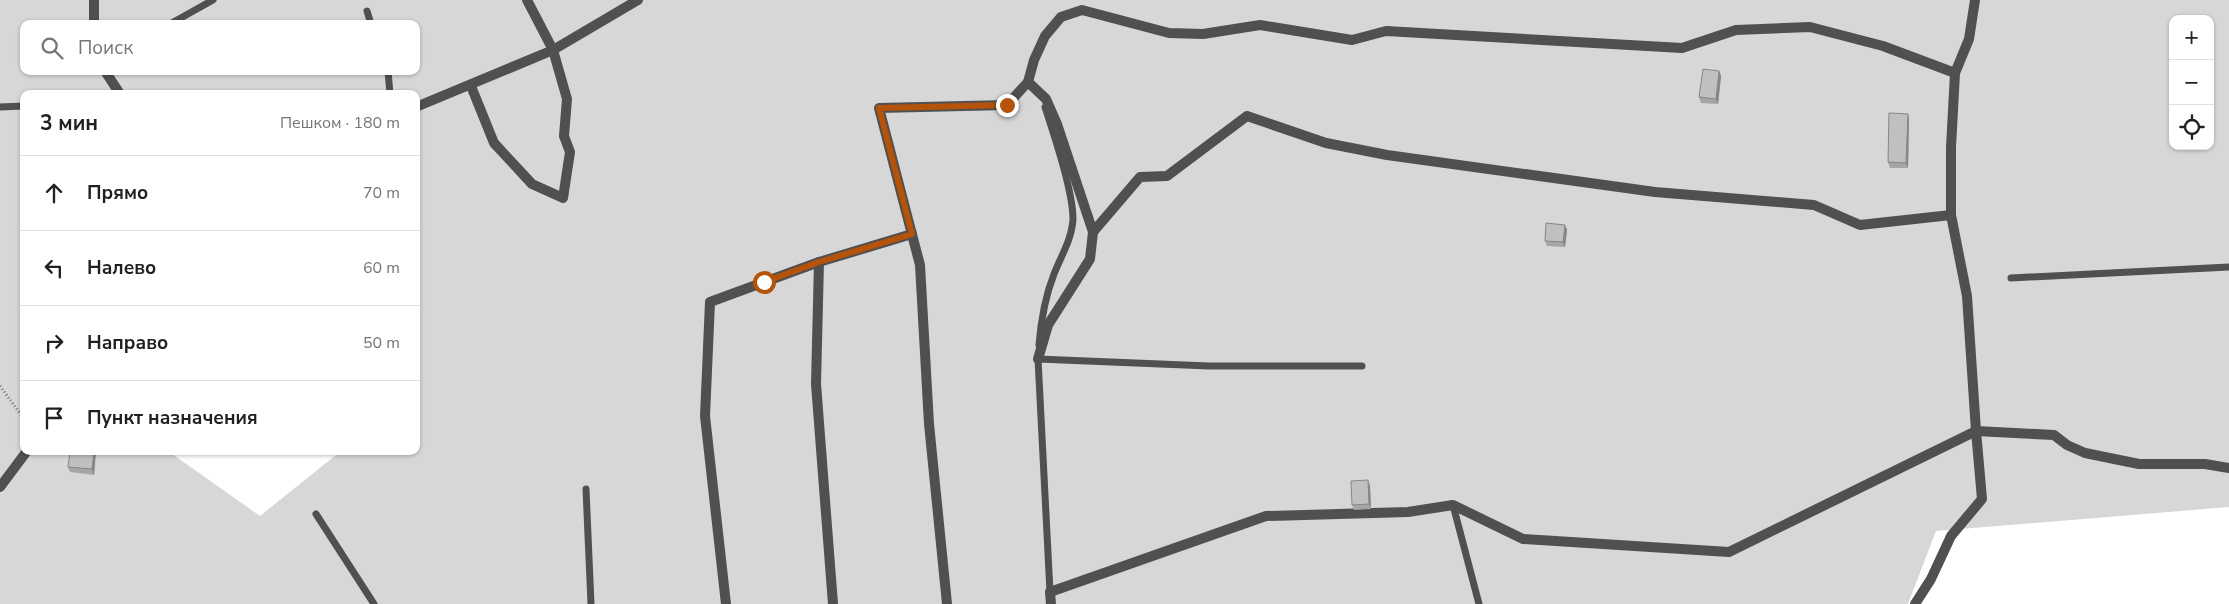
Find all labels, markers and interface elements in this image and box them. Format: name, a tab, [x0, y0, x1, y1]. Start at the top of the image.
map controls	[2169, 15, 2214, 150]
button: +	[2169, 15, 2214, 60]
search box	[20, 20, 420, 75]
icon: search	[38, 34, 66, 62]
text: Поиск	[78, 35, 133, 61]
button: −	[2169, 60, 2214, 105]
route end	[996, 94, 1019, 117]
button: locate	[2169, 105, 2214, 150]
text: 3 мин	[40, 109, 98, 137]
text: Пешком · 180 m	[280, 112, 400, 134]
icon: ahead	[40, 179, 68, 207]
text: Прямо	[87, 180, 148, 206]
text: 70 m	[363, 182, 400, 204]
icon: left	[40, 254, 68, 282]
text: Налево	[87, 255, 156, 281]
text: 60 m	[363, 257, 400, 279]
route start	[753, 271, 776, 294]
icon: right	[40, 329, 68, 357]
text: Направо	[87, 330, 168, 356]
text: 50 m	[363, 332, 400, 354]
icon: arrive	[40, 404, 68, 432]
text: Пункт назначения	[87, 405, 258, 431]

